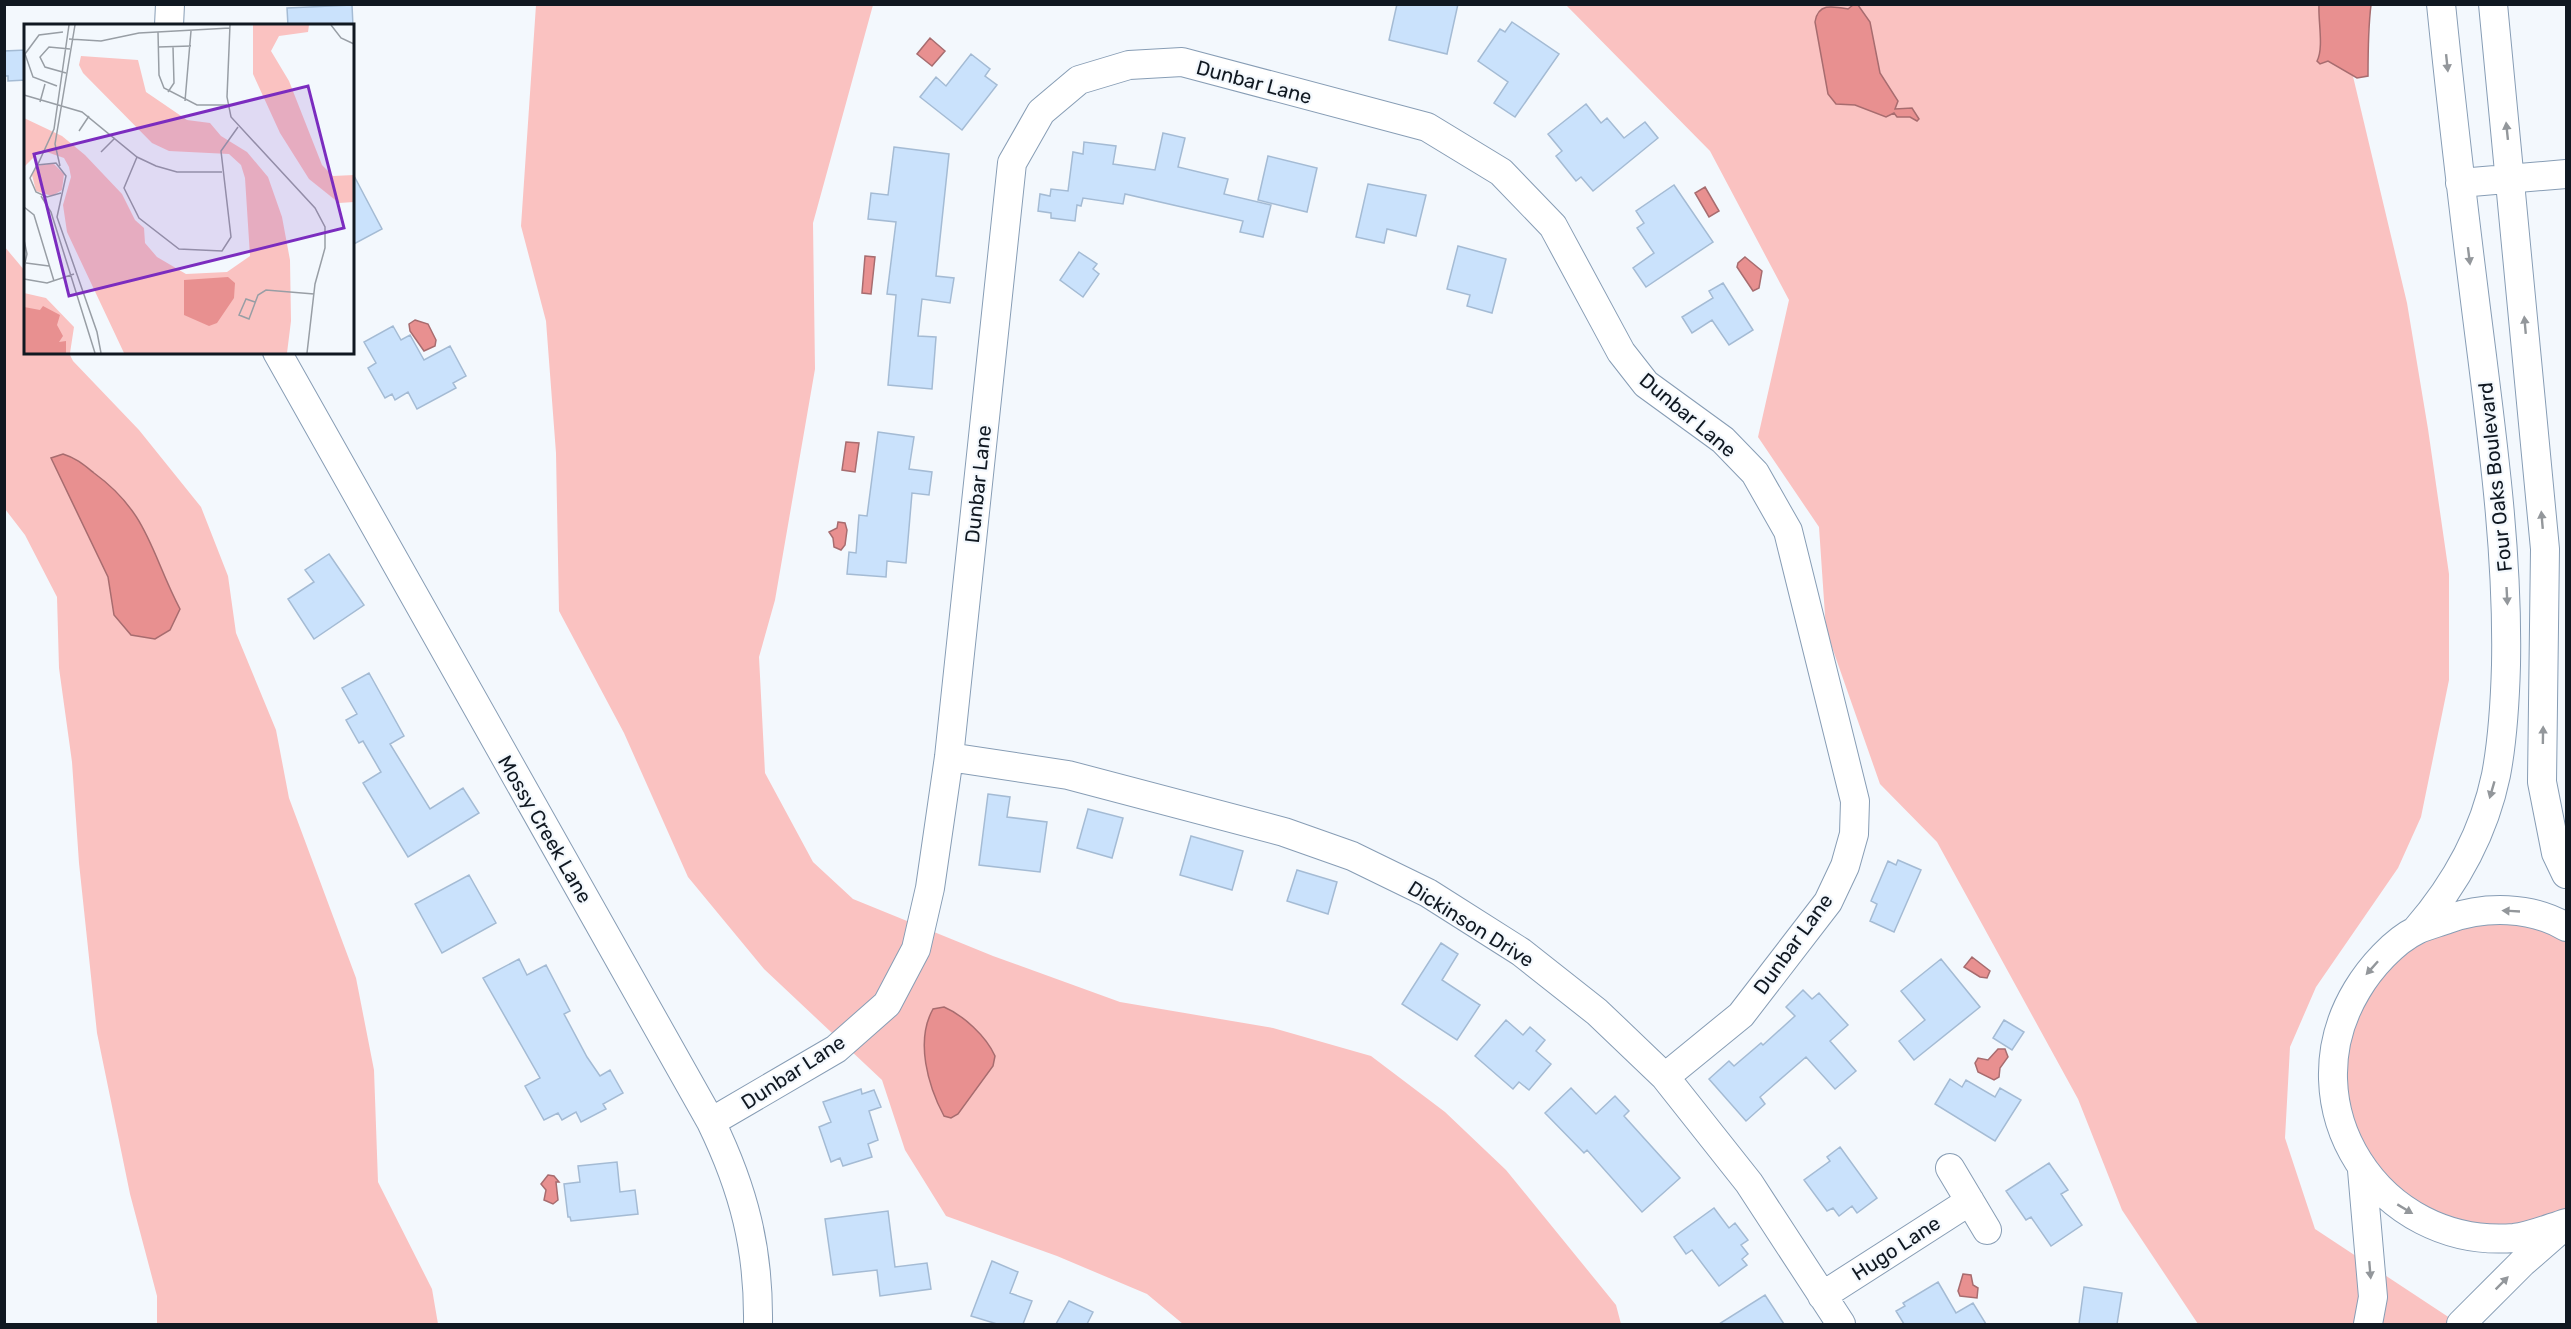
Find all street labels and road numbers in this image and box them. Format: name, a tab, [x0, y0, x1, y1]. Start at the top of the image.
street label: Dunbar Lane	[1194, 55, 1314, 109]
street label: Dunbar Lane	[1635, 368, 1741, 462]
street label: Four Oaks Boulevard	[2473, 381, 2517, 573]
street label: Dunbar Lane	[960, 424, 996, 544]
street label: Mossy Creek Lane	[493, 751, 597, 907]
street label: Dickinson Drive	[1404, 876, 1538, 972]
street label: Dunbar Lane	[1748, 889, 1838, 999]
street label: Dunbar Lane	[737, 1030, 849, 1114]
street label: Hugo Lane	[1847, 1211, 1945, 1285]

